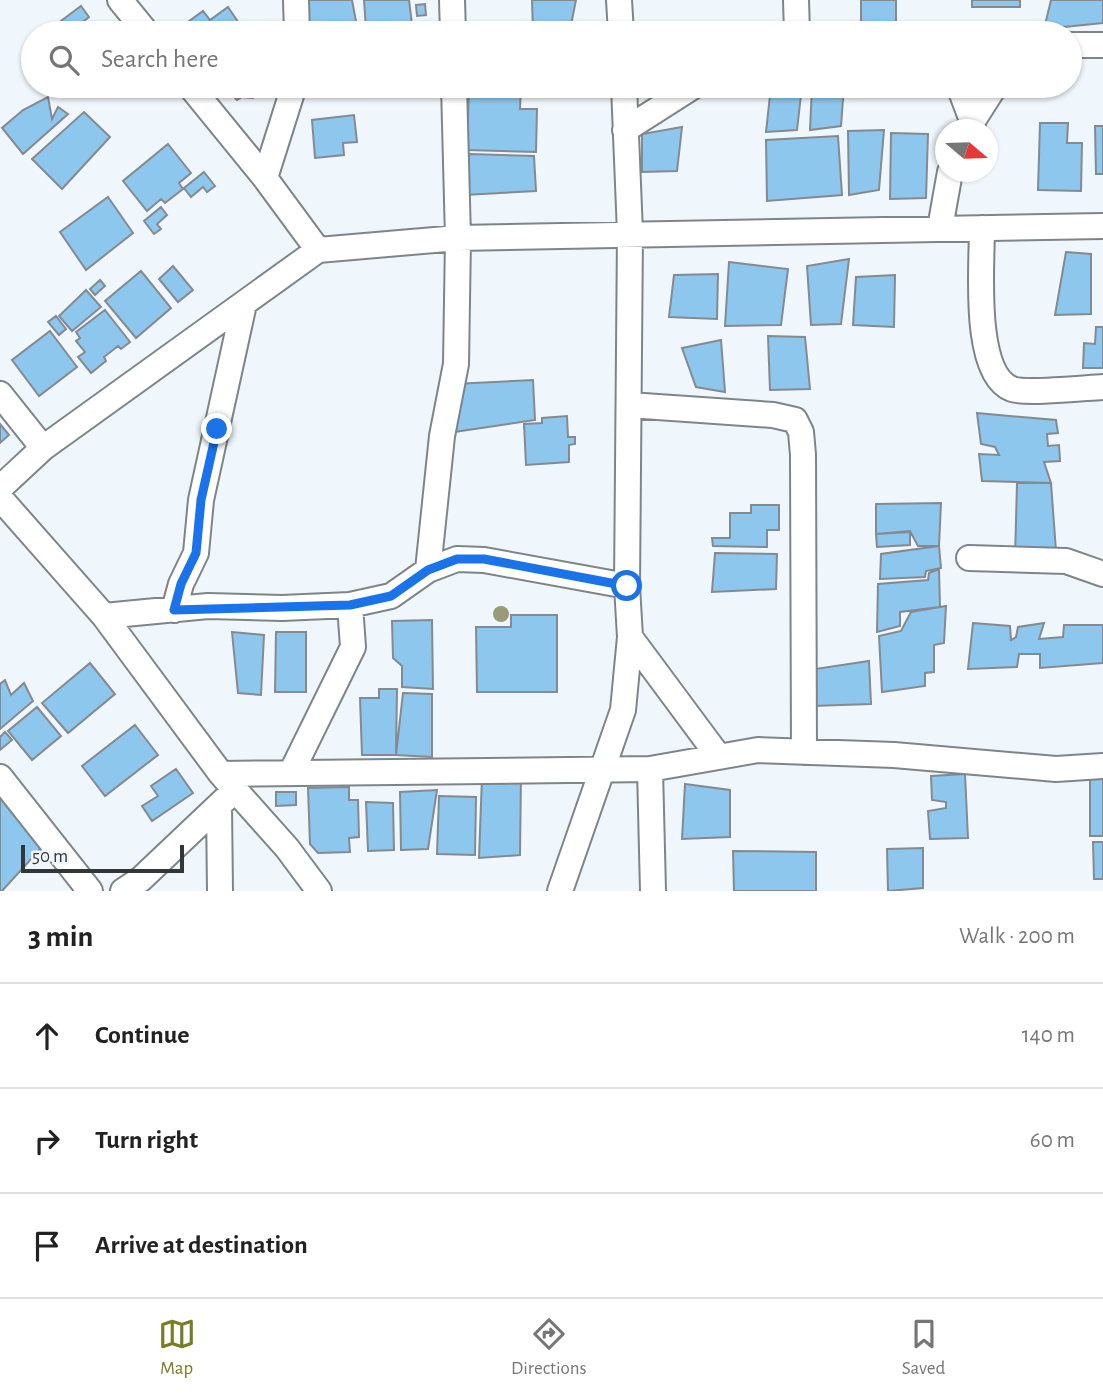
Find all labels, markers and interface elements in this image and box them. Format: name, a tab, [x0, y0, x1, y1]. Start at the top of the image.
search box	[21, 21, 1082, 98]
icon: search	[45, 41, 83, 79]
text: Search here	[101, 46, 219, 72]
north arrow	[935, 119, 998, 182]
route end	[201, 413, 232, 444]
route start	[611, 570, 642, 601]
scale bar	[21, 842, 184, 874]
text: 50 m	[32, 847, 68, 866]
text: 3 min	[28, 922, 93, 952]
text: Walk · 200 m	[959, 925, 1075, 948]
icon: ahead	[28, 1017, 66, 1055]
text: Continue	[95, 1022, 190, 1048]
text: 140 m	[1022, 1024, 1075, 1047]
icon: right	[28, 1122, 66, 1160]
text: Turn right	[95, 1127, 198, 1153]
text: 60 m	[1030, 1129, 1075, 1152]
icon: arrive	[28, 1227, 66, 1265]
text: Arrive at destination	[95, 1232, 308, 1258]
tab: Map	[158, 1315, 196, 1380]
tab: Directions	[511, 1315, 587, 1380]
tab: Saved	[902, 1315, 945, 1380]

